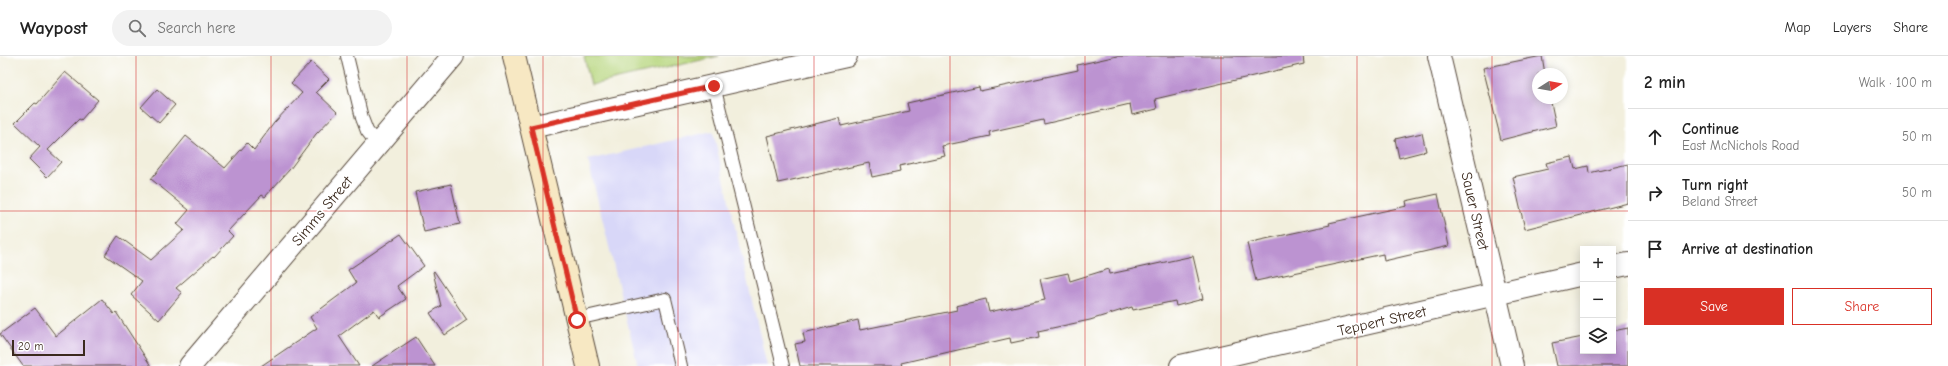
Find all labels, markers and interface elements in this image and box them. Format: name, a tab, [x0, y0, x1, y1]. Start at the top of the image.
search box	[112, 10, 392, 46]
text: Waypost	[20, 17, 88, 39]
icon: search	[126, 17, 148, 39]
text: Search here	[158, 19, 236, 37]
text: Map	[1784, 19, 1811, 36]
text: Layers	[1833, 19, 1871, 36]
text: Share	[1893, 19, 1928, 36]
north arrow	[1532, 68, 1568, 104]
text: 2 min	[1644, 73, 1685, 92]
text: Walk · 100 m	[1859, 75, 1932, 90]
route end	[705, 77, 723, 95]
text: Continue	[1682, 120, 1739, 138]
icon: ahead	[1644, 126, 1666, 148]
text: 50 m	[1902, 129, 1932, 144]
text: East McNichols Road	[1682, 138, 1799, 153]
street label: Sauer Street	[1457, 170, 1493, 253]
street label: Simms Street	[288, 172, 357, 249]
text: Turn right	[1682, 176, 1748, 194]
icon: right	[1644, 182, 1666, 204]
text: 50 m	[1902, 185, 1932, 200]
text: Beland Street	[1682, 194, 1757, 209]
icon: arrive	[1644, 238, 1666, 260]
text: Arrive at destination	[1682, 240, 1813, 258]
map controls	[1580, 246, 1616, 354]
button: +	[1580, 246, 1616, 282]
button: −	[1580, 282, 1616, 318]
button: Save	[1644, 288, 1784, 325]
button: Share	[1792, 288, 1932, 325]
street label: Teppert Street	[1336, 302, 1429, 340]
route start	[568, 311, 586, 329]
button: layers	[1580, 318, 1616, 354]
scale bar	[12, 338, 85, 357]
text: 20 m	[18, 340, 43, 353]

